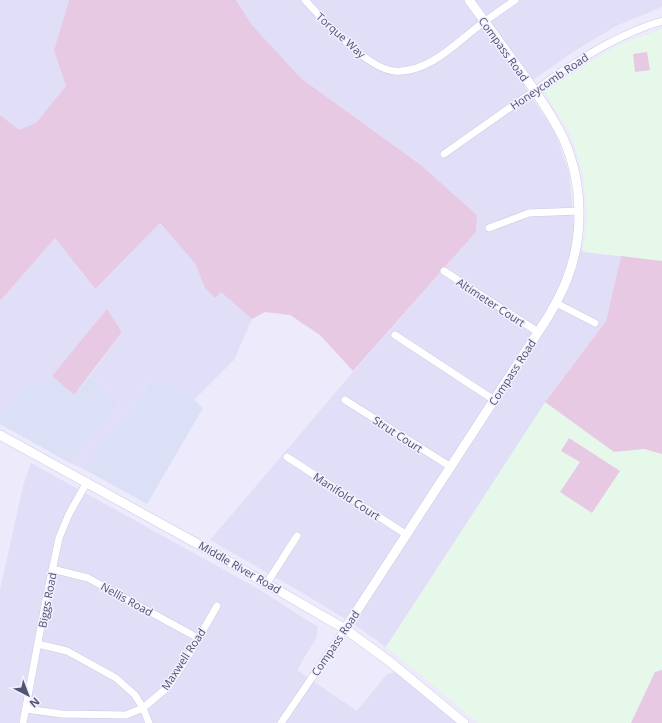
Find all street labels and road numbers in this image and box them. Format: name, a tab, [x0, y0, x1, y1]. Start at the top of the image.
street label: Torque Way	[313, 9, 369, 61]
street label: Compass Road	[476, 14, 532, 84]
street label: Honeycomb Road	[507, 49, 591, 113]
street label: Altimeter Court	[454, 274, 528, 330]
street label: Compass Road	[485, 336, 539, 408]
street label: Strut Court	[370, 412, 426, 456]
street label: Manifold Court	[311, 469, 383, 523]
street label: Middle River Road	[196, 537, 284, 597]
street label: Biggs Road	[34, 571, 60, 629]
street label: Nellis Road	[98, 579, 156, 619]
street label: Compass Road	[307, 607, 363, 679]
street label: Maxwell Road	[157, 625, 209, 693]

